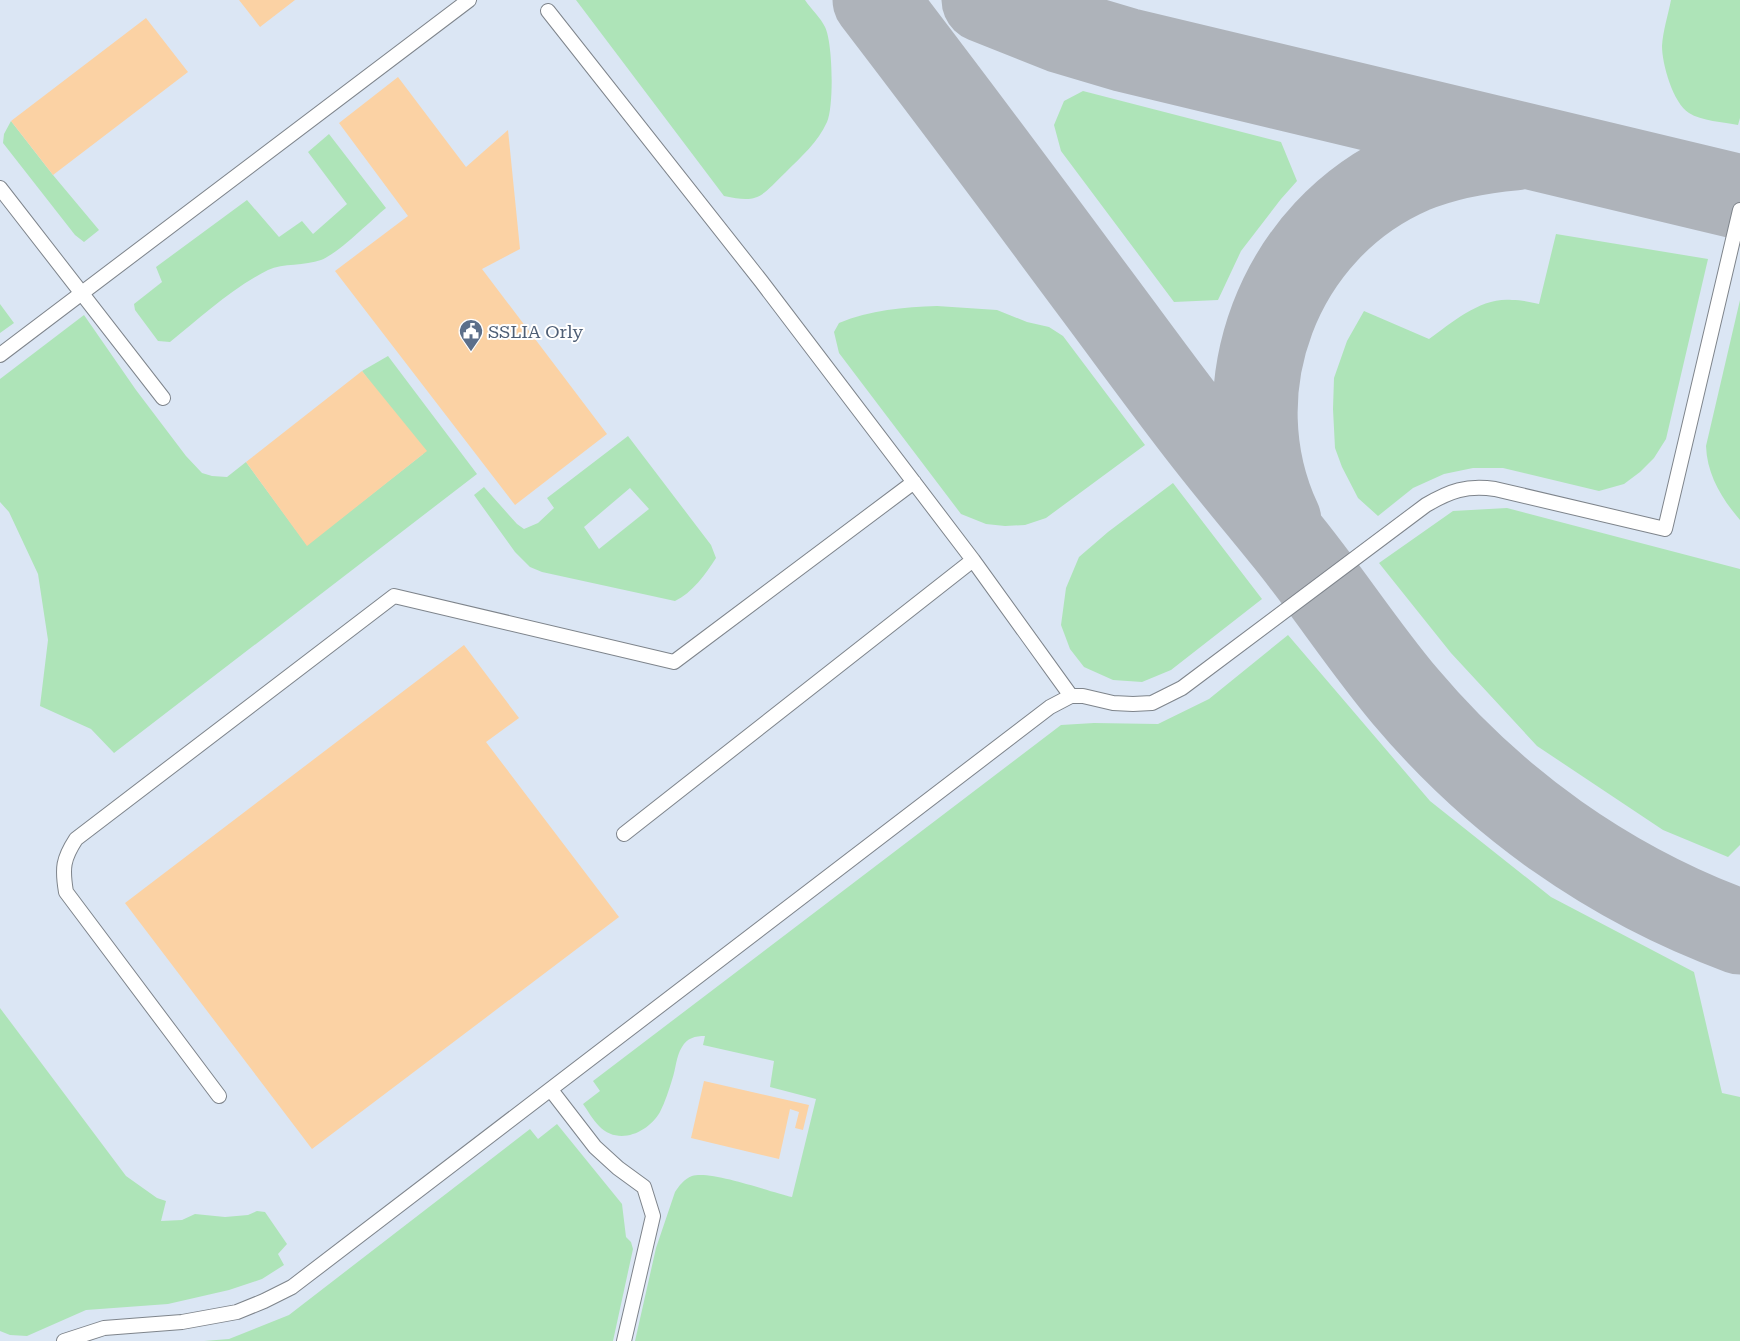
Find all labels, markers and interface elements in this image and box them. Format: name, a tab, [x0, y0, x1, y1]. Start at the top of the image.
public building icon: SSLIA Orly	[458, 318, 484, 352]
place label: SSLIA Orly	[488, 321, 583, 342]

